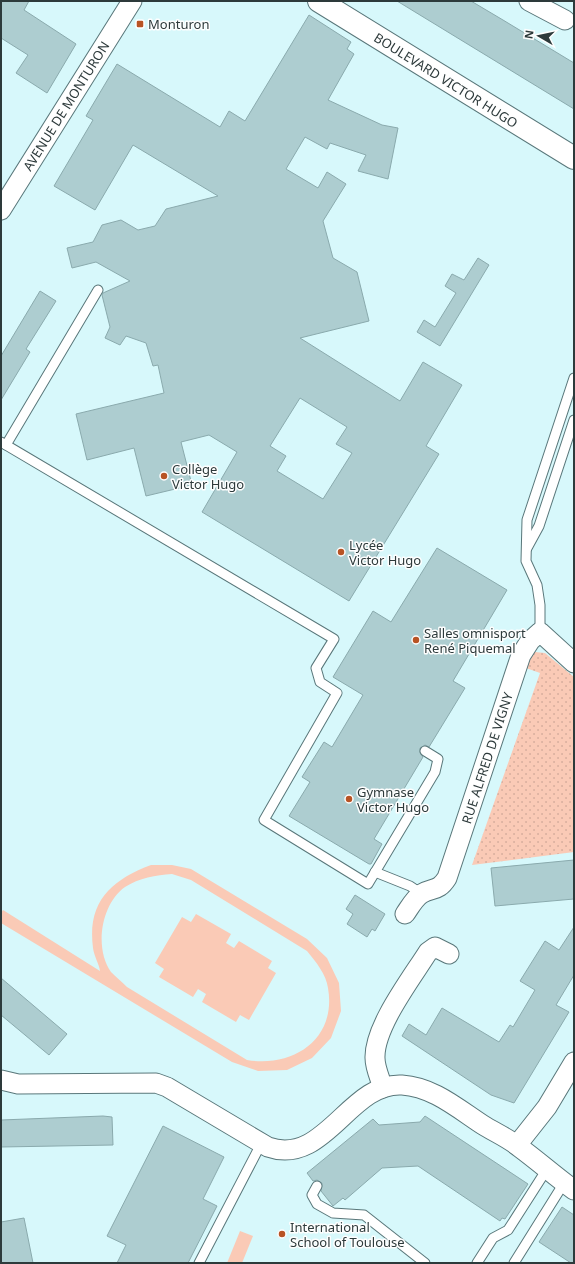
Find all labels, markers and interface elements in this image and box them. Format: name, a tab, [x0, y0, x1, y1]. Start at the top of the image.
place label: Monturon	[148, 15, 209, 33]
north arrow	[519, 16, 559, 56]
marker: Monturon	[135, 19, 145, 29]
street label: BOULEVARD VICTOR HUGO	[371, 28, 521, 132]
text: N	[521, 29, 537, 40]
street label: AVENUE DE MONTURON	[19, 38, 113, 174]
place label: Collège Victor Hugo	[172, 460, 244, 493]
marker: Collège Victor Hugo	[159, 471, 169, 481]
place label: Lycée Victor Hugo	[349, 536, 421, 569]
marker: Lycée Victor Hugo	[336, 547, 346, 557]
place label: Salles omnisport René Piquemal	[424, 624, 526, 657]
marker: Salles omnisport René Piquemal	[411, 635, 421, 645]
street label: RUE ALFRED DE VIGNY	[457, 689, 517, 826]
place label: Gymnase Victor Hugo	[357, 783, 429, 816]
marker: Gymnase Victor Hugo	[344, 794, 354, 804]
place label: International School of Toulouse	[290, 1218, 405, 1251]
marker: International School of Toulouse	[277, 1229, 287, 1239]

